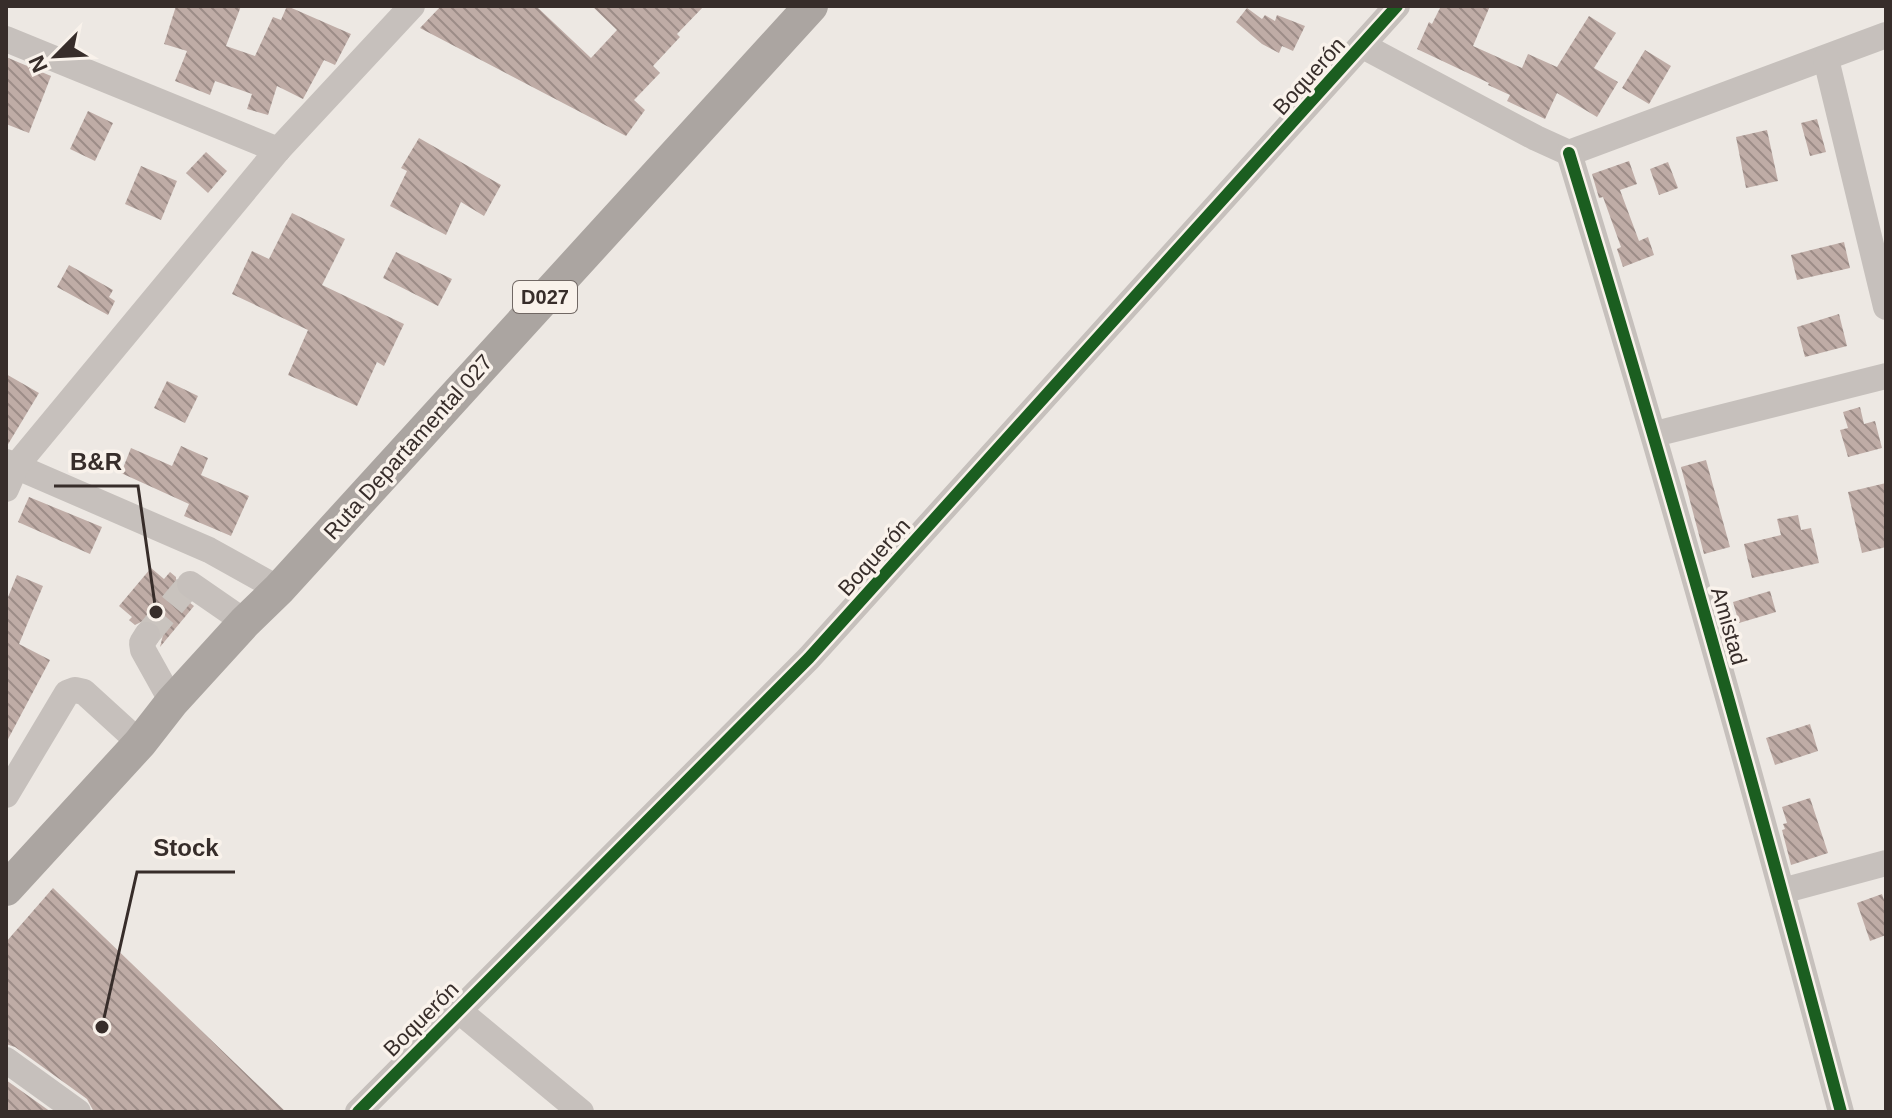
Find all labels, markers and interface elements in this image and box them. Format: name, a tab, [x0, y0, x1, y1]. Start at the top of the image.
north arrow	[16, 16, 96, 96]
street label: Boquerón	[1268, 32, 1350, 120]
text: N	[24, 52, 53, 76]
road number: D027	[513, 281, 577, 313]
street label: Ruta Departamental 027	[319, 350, 497, 544]
callout: B&R	[54, 438, 138, 486]
text: B&R	[70, 448, 122, 475]
street label: Boquerón	[833, 513, 915, 601]
street label: Amistad	[1706, 584, 1752, 668]
callout: Stock	[137, 824, 235, 872]
text: Stock	[153, 834, 219, 861]
street label: Boquerón	[378, 976, 464, 1062]

